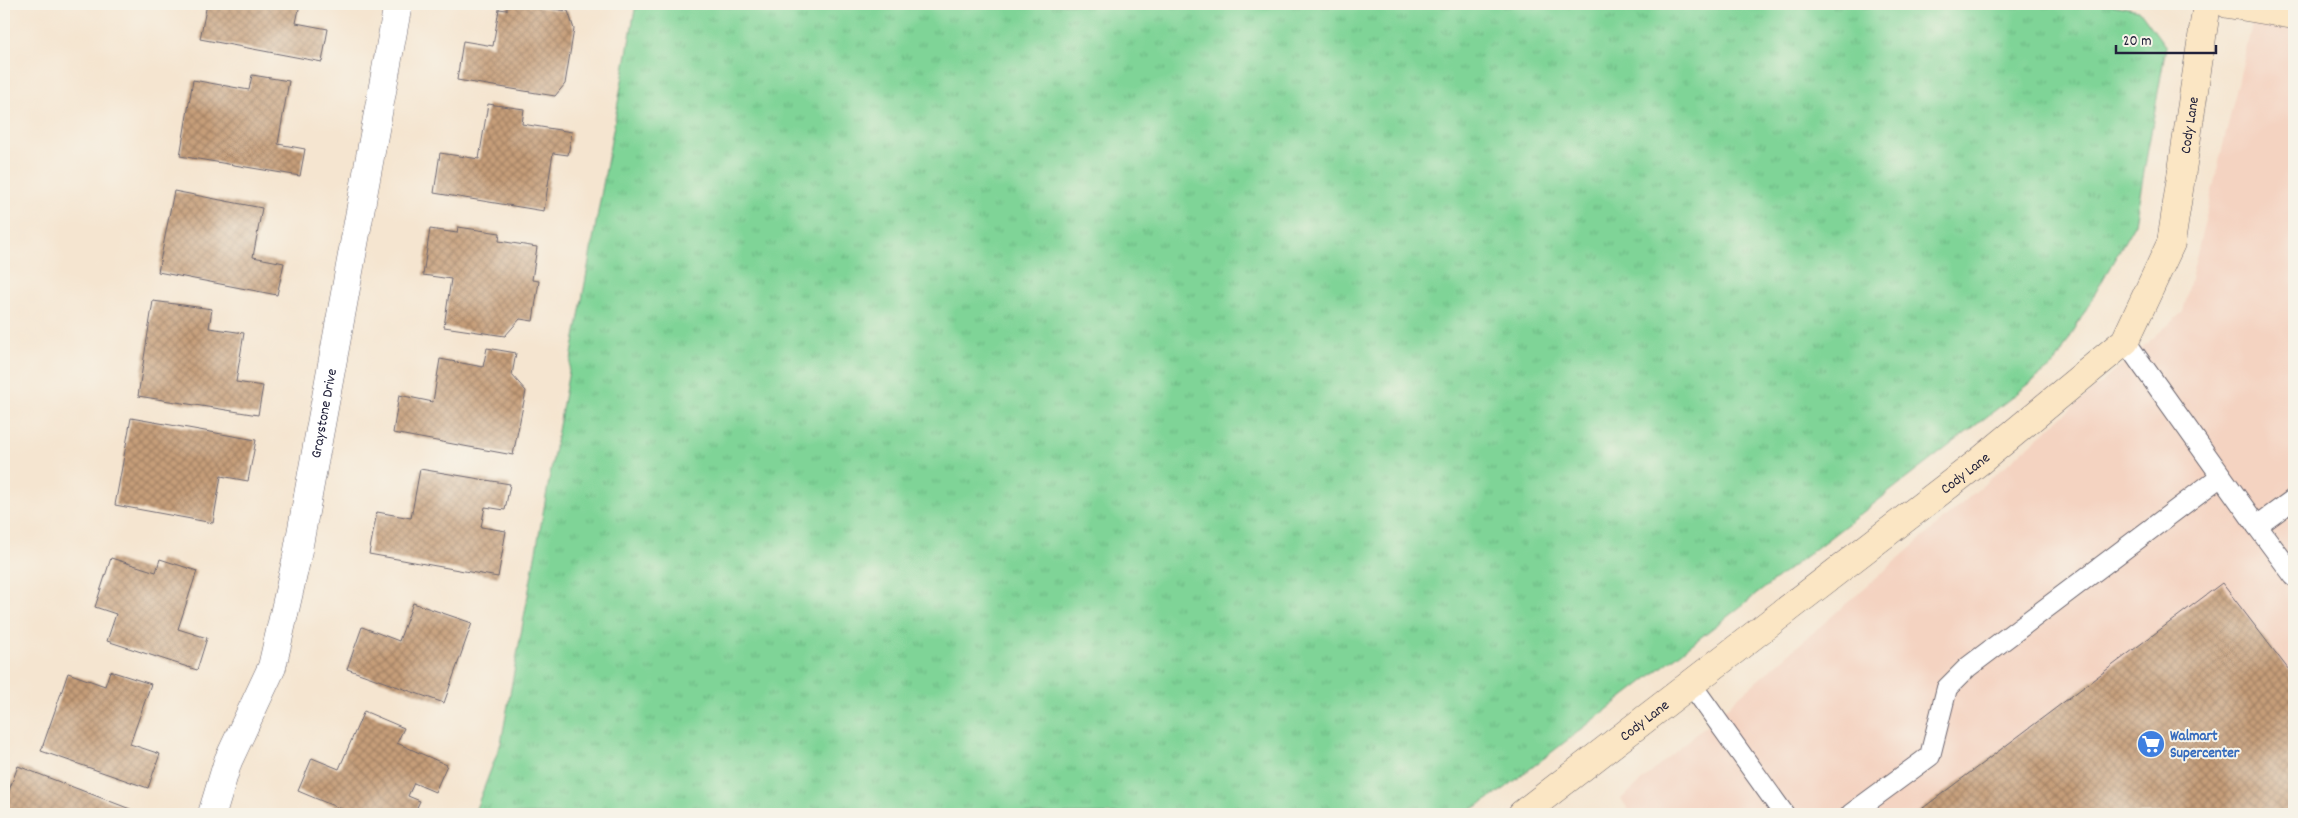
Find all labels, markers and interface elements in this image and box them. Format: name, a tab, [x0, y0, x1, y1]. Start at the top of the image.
scale bar	[2116, 22, 2216, 54]
text: 20 m	[2123, 31, 2151, 53]
street label: Cody Lane	[2176, 95, 2206, 155]
street label: Graystone Drive	[306, 367, 344, 460]
street label: Cody Lane	[1937, 448, 1996, 501]
street label: Cody Lane	[1616, 695, 1675, 748]
place label: Walmart Supercenter	[2170, 726, 2240, 765]
supermarket icon: Walmart Supercenter	[2136, 729, 2166, 759]

